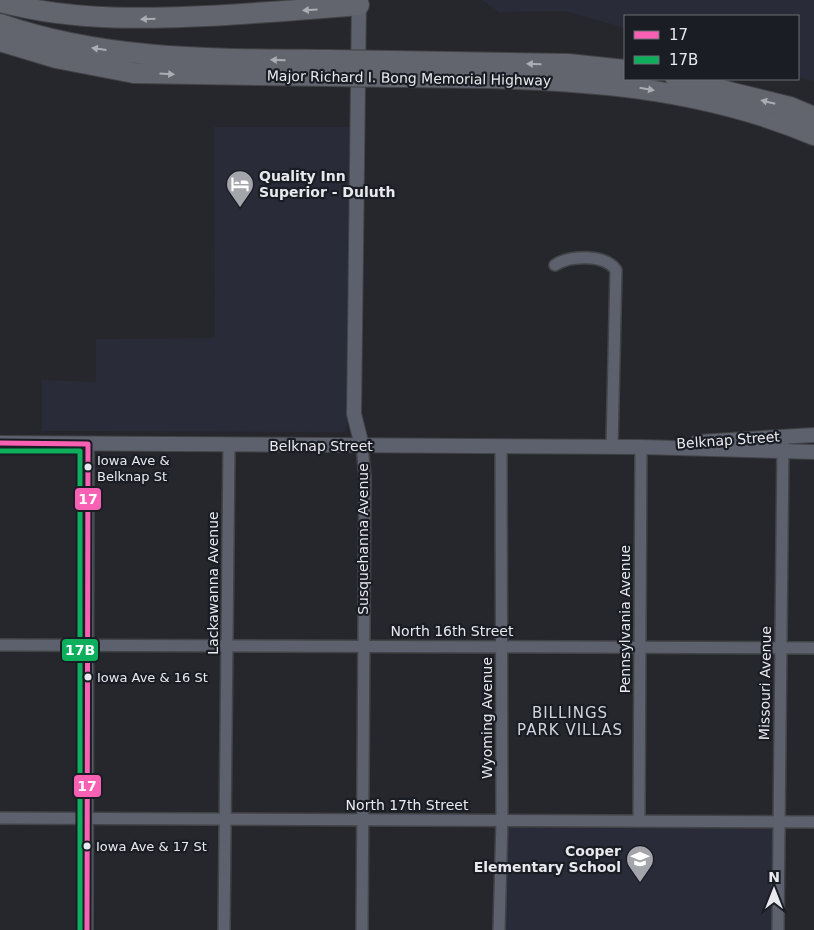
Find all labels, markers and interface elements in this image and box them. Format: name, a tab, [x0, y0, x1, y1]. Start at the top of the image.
one-way arrow	[302, 6, 318, 14]
one-way arrow	[140, 15, 156, 23]
legend	[624, 15, 799, 80]
text: 17	[669, 26, 688, 44]
one-way arrow	[91, 45, 107, 53]
text: 17B	[669, 51, 698, 69]
one-way arrow	[270, 55, 286, 63]
one-way arrow	[525, 60, 541, 68]
street label: Major Richard I. Bong Memorial Highway	[267, 68, 551, 88]
one-way arrow	[160, 70, 176, 78]
one-way arrow	[640, 85, 655, 93]
one-way arrow	[760, 98, 775, 106]
place label: Quality Inn Superior - Duluth	[259, 168, 395, 200]
hotel icon: Quality Inn Superior - Duluth	[225, 169, 255, 208]
street label: Belknap Street	[676, 428, 781, 452]
street label: Belknap Street	[269, 438, 373, 454]
place label: Iowa Ave & Belknap St	[97, 453, 170, 484]
marker: Iowa Ave & Belknap St	[83, 462, 93, 472]
street label: Susquehanna Avenue	[355, 463, 371, 615]
line badge: 17	[74, 487, 102, 511]
text: 17	[78, 491, 98, 507]
street label: Lackawanna Avenue	[205, 511, 221, 655]
street label: Pennsylvania Avenue	[617, 545, 633, 693]
street label: North 16th Street	[391, 623, 514, 639]
street label: Missouri Avenue	[756, 626, 774, 740]
line badge: 17B	[61, 638, 99, 662]
text: 17B	[65, 642, 95, 658]
street label: Wyoming Avenue	[479, 657, 495, 779]
place label: Iowa Ave & 16 St	[97, 670, 208, 685]
marker: Iowa Ave & 16 St	[83, 672, 93, 682]
district label: BILLINGS PARK VILLAS	[517, 704, 623, 739]
line badge: 17	[73, 774, 102, 798]
text: 17	[77, 778, 97, 794]
street label: North 17th Street	[346, 797, 469, 813]
place label: Iowa Ave & 17 St	[96, 839, 207, 854]
marker: Iowa Ave & 17 St	[82, 841, 92, 851]
place label: Cooper Elementary School	[474, 843, 621, 875]
school or university icon: Cooper Elementary School	[625, 844, 655, 883]
north arrow	[749, 865, 799, 915]
text: N	[768, 869, 780, 885]

